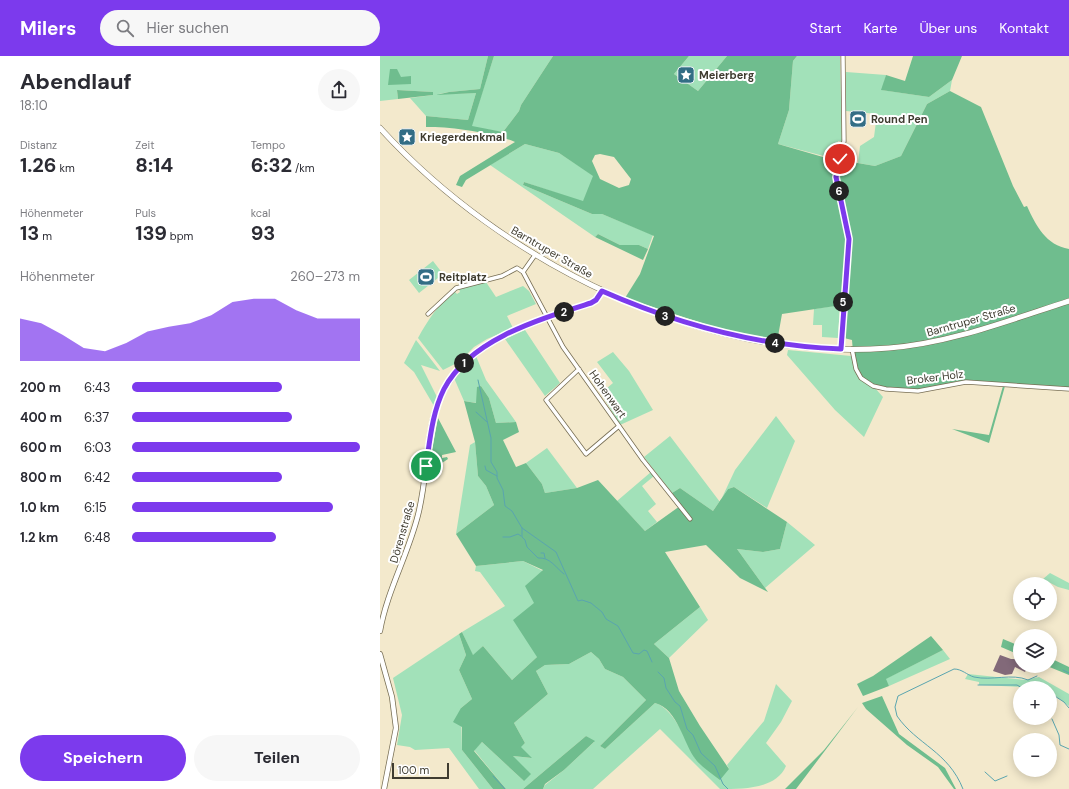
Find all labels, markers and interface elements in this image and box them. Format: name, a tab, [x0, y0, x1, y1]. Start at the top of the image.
search box	[100, 10, 380, 46]
text: Milers	[20, 16, 76, 41]
icon: search	[114, 17, 136, 39]
text: Hier suchen	[146, 18, 229, 38]
text: Start	[810, 19, 841, 37]
text: Karte	[863, 19, 897, 37]
text: Über uns	[919, 19, 977, 37]
text: Kontakt	[999, 19, 1049, 37]
place icon: Meierberg	[676, 65, 696, 85]
text: Abendlauf	[20, 67, 132, 96]
place label: Meierberg	[699, 68, 755, 82]
button: share	[318, 69, 360, 111]
text: 18:10	[20, 97, 48, 114]
sports icon: Round Pen	[848, 109, 868, 129]
place label: Round Pen	[871, 112, 928, 126]
place icon: Kriegerdenkmal	[397, 127, 417, 147]
place label: Kriegerdenkmal	[420, 130, 505, 144]
text: Distanz	[20, 138, 57, 152]
text: Zeit	[135, 138, 154, 152]
text: Tempo	[251, 138, 285, 152]
pin	[823, 142, 857, 176]
icon: check	[829, 148, 851, 170]
text: 1.26	[20, 152, 57, 178]
text: 8:14	[135, 152, 173, 178]
text: 6:32	[251, 152, 292, 178]
text: km	[57, 161, 75, 175]
text: /km	[292, 161, 315, 175]
pin: 6	[829, 181, 849, 201]
text: 6	[836, 184, 842, 198]
text: Höhenmeter	[20, 206, 83, 220]
text: Puls	[135, 206, 156, 220]
text: kcal	[251, 206, 271, 220]
text: 13	[20, 220, 39, 246]
text: 139	[135, 220, 167, 246]
text: 93	[251, 220, 275, 246]
street label: Barntruper Straße	[509, 223, 595, 281]
text: m	[39, 229, 52, 243]
text: bpm	[167, 229, 193, 243]
sports icon: Reitplatz	[416, 267, 436, 287]
text: Höhenmeter	[20, 268, 95, 285]
text: 260–273 m	[290, 268, 360, 285]
place label: Reitplatz	[439, 270, 487, 284]
pin: 5	[833, 292, 853, 312]
text: 5	[840, 295, 846, 309]
street label: Barntruper Straße	[925, 301, 1017, 339]
pin: 2	[554, 302, 574, 322]
text: 2	[561, 305, 567, 319]
pin: 3	[655, 306, 675, 326]
text: 3	[662, 309, 668, 323]
pin: 4	[765, 333, 785, 353]
text: 4	[771, 336, 779, 350]
pin: 1	[454, 353, 474, 373]
text: 1	[462, 356, 466, 370]
street label: Hohenwart	[586, 367, 630, 421]
street label: Broker Holz	[906, 367, 964, 387]
text: 200 m	[20, 379, 61, 396]
text: 6:43	[84, 379, 110, 396]
text: 400 m	[20, 409, 62, 426]
text: 6:37	[84, 409, 109, 426]
text: 600 m	[20, 439, 62, 456]
text: 6:03	[84, 439, 111, 456]
pin	[409, 449, 443, 483]
icon: arrive	[415, 455, 437, 477]
text: 800 m	[20, 469, 62, 486]
text: 6:42	[84, 469, 110, 486]
text: 1.0 km	[20, 499, 59, 516]
text: 6:15	[84, 499, 107, 516]
street label: Dörenstraße	[387, 500, 417, 564]
text: 1.2 km	[20, 529, 58, 546]
text: 6:48	[84, 529, 111, 546]
map controls	[1013, 577, 1057, 777]
button: locate	[1013, 577, 1057, 621]
button: layers	[1013, 629, 1057, 673]
button: +	[1013, 681, 1057, 725]
button: −	[1013, 733, 1057, 777]
button: Speichern	[20, 735, 186, 781]
button: Teilen	[194, 735, 360, 781]
scale bar	[392, 761, 449, 780]
text: 100 m	[398, 763, 429, 777]

